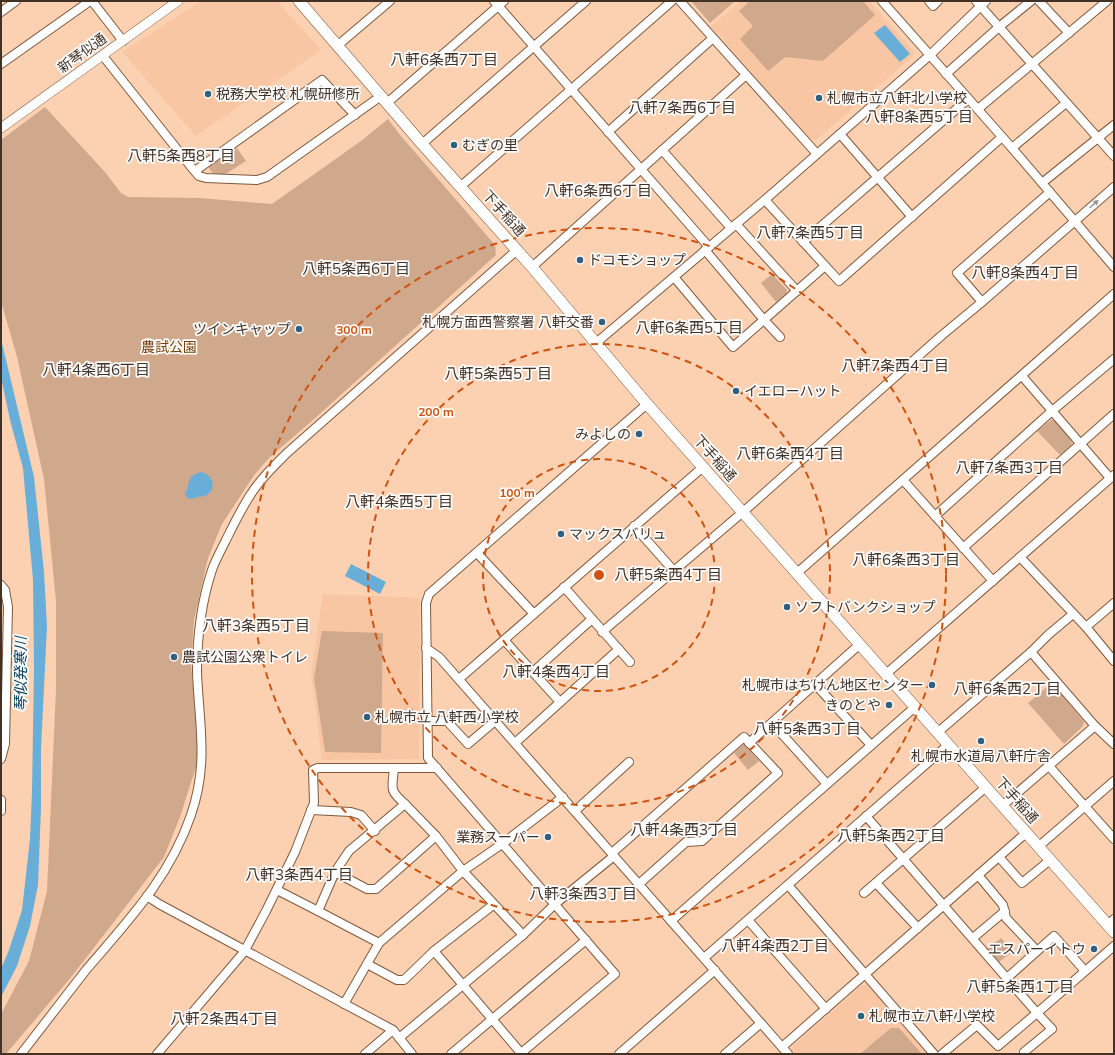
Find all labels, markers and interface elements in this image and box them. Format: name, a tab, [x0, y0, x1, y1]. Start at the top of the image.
street label: 新琴似通	[54, 29, 110, 77]
district label: 八軒6条西7丁目	[390, 50, 498, 69]
place label: 税務大学校 札幌研修所	[216, 85, 360, 103]
marker: 税務大学校 札幌研修所	[203, 89, 213, 99]
place label: 札幌市立八軒北小学校	[827, 89, 967, 107]
marker: 札幌市立八軒北小学校	[814, 93, 824, 103]
district label: 八軒7条西6丁目	[628, 98, 736, 117]
district label: 八軒8条西5丁目	[865, 107, 973, 126]
place label: むぎの里	[462, 136, 518, 154]
marker: むぎの里	[449, 140, 459, 150]
district label: 八軒5条西8丁目	[127, 146, 235, 165]
district label: 八軒6条西6丁目	[544, 181, 652, 200]
street label: 下手稲通	[479, 186, 529, 240]
one-way arrow	[1089, 200, 1100, 209]
district label: 八軒7条西5丁目	[756, 223, 864, 242]
place label: ドコモショップ	[588, 251, 686, 269]
marker: ドコモショップ	[575, 255, 585, 265]
district label: 八軒5条西6丁目	[302, 259, 410, 278]
district label: 八軒8条西4丁目	[971, 263, 1079, 282]
place label: 札幌方面西警察署 八軒交番	[422, 313, 594, 331]
marker: 札幌方面西警察署 八軒交番	[597, 317, 607, 327]
district label: 八軒6条西5丁目	[635, 318, 743, 337]
place label: ツインキャップ	[193, 320, 291, 338]
text: 300 m	[336, 322, 372, 337]
marker: ツインキャップ	[294, 324, 304, 334]
park label: 農試公園	[141, 338, 197, 356]
district label: 八軒7条西4丁目	[841, 356, 949, 375]
district label: 八軒4条西6丁目	[42, 360, 150, 379]
district label: 八軒5条西5丁目	[444, 364, 552, 383]
place label: イエローハット	[744, 382, 842, 400]
marker: イエローハット	[731, 386, 741, 396]
text: 200 m	[418, 404, 454, 419]
place label: みよしの	[575, 425, 631, 443]
marker: みよしの	[634, 429, 644, 439]
street label: 下手稲通	[690, 431, 740, 485]
district label: 八軒6条西4丁目	[736, 444, 844, 463]
district label: 八軒7条西3丁目	[955, 458, 1063, 477]
text: 100 m	[499, 485, 535, 500]
district label: 八軒4条西5丁目	[345, 492, 453, 511]
place label: マックスバリュ	[569, 525, 667, 543]
marker: マックスバリュ	[556, 529, 566, 539]
district label: 八軒6条西3丁目	[852, 550, 960, 569]
district label: 八軒5条西4丁目	[614, 565, 722, 584]
centre of rings	[592, 568, 606, 582]
place label: ソフトバンクショップ	[795, 598, 936, 616]
marker: ソフトバンクショップ	[782, 602, 792, 612]
district label: 八軒3条西5丁目	[202, 616, 310, 635]
water label: 琴似発寒川	[11, 635, 30, 712]
place label: 農試公園公衆トイレ	[182, 648, 308, 666]
marker: 農試公園公衆トイレ	[169, 652, 179, 662]
district label: 八軒4条西4丁目	[502, 662, 610, 681]
place label: 札幌市はちけん地区センター	[742, 676, 924, 694]
district label: 八軒6条西2丁目	[953, 679, 1061, 698]
marker: 札幌市はちけん地区センター	[927, 680, 937, 690]
place label: きのとや	[825, 696, 881, 714]
marker: きのとや	[884, 700, 894, 710]
place label: 札幌市立 八軒西小学校	[375, 708, 519, 726]
marker: 札幌市立 八軒西小学校	[362, 712, 372, 722]
district label: 八軒5条西3丁目	[753, 719, 861, 738]
marker: 札幌市水道局八軒庁舎	[976, 736, 986, 746]
place label: 札幌市水道局八軒庁舎	[911, 747, 1051, 765]
street label: 下手稲通	[992, 773, 1042, 827]
district label: 八軒4条西3丁目	[630, 820, 738, 839]
district label: 八軒5条西2丁目	[837, 826, 945, 845]
place label: 業務スーパー	[456, 828, 540, 846]
marker: 業務スーパー	[543, 832, 553, 842]
district label: 八軒3条西4丁目	[245, 865, 353, 884]
district label: 八軒3条西3丁目	[529, 884, 637, 903]
district label: 八軒4条西2丁目	[721, 936, 829, 955]
place label: エスパーイトウ	[988, 940, 1086, 958]
marker: エスパーイトウ	[1089, 944, 1099, 954]
district label: 八軒5条西1丁目	[966, 977, 1074, 996]
place label: 札幌市立八軒小学校	[869, 1007, 995, 1025]
district label: 八軒2条西4丁目	[170, 1009, 278, 1028]
marker: 札幌市立八軒小学校	[856, 1011, 866, 1021]

